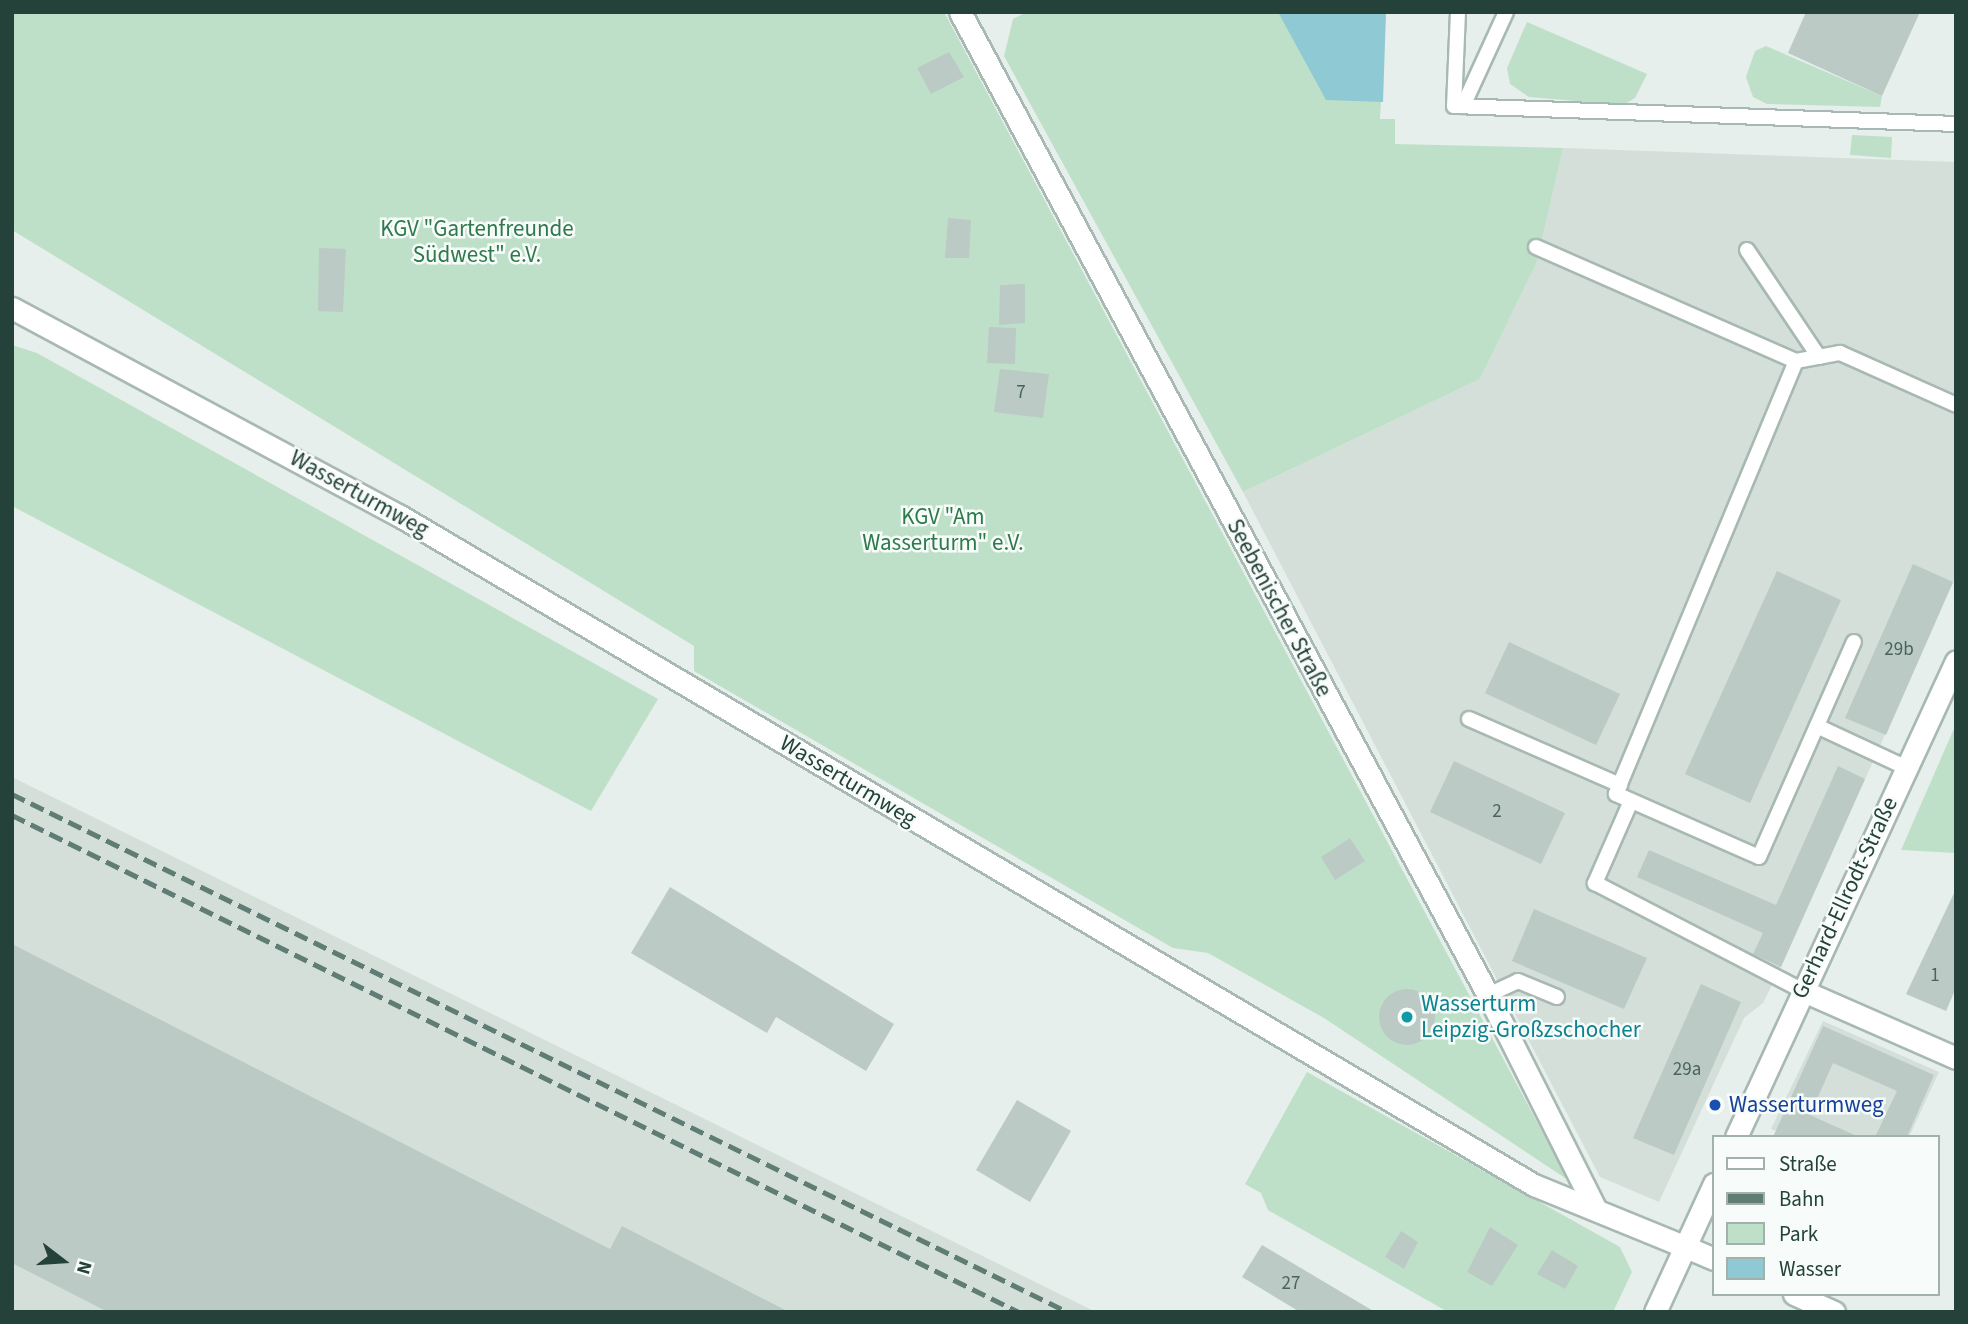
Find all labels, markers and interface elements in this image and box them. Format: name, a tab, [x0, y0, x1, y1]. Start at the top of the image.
park label: KGV "Gartenfreunde Südwest" e.V.	[380, 215, 574, 269]
house number: 7	[1016, 382, 1026, 404]
street label: Wasserturmweg	[285, 444, 433, 544]
park label: KGV "Am Wasserturm" e.V.	[862, 503, 1024, 557]
street label: Seebenischer Straße	[1221, 514, 1337, 702]
house number: 29b	[1884, 639, 1914, 661]
street label: Wasserturmweg	[775, 729, 921, 833]
street label: Gerhard-Ellrodt-Straße	[1786, 793, 1904, 1003]
house number: 2	[1492, 801, 1502, 823]
house number: 1	[1930, 965, 1940, 987]
place label: Wasserturm Leipzig-Großzschocher	[1421, 990, 1641, 1044]
marker: Wasserturm Leipzig-Großzschocher	[1399, 1009, 1415, 1025]
house number: 29a	[1673, 1059, 1701, 1081]
place label: Wasserturmweg	[1729, 1091, 1884, 1119]
marker: Wasserturmweg	[1707, 1097, 1723, 1113]
legend	[1713, 1135, 1940, 1296]
text: Straße	[1779, 1149, 1837, 1179]
text: Bahn	[1779, 1184, 1825, 1214]
text: Park	[1779, 1219, 1818, 1249]
north arrow	[28, 1226, 98, 1296]
text: Wasser	[1779, 1254, 1841, 1284]
text: N	[69, 1257, 98, 1277]
house number: 27	[1282, 1273, 1300, 1295]

